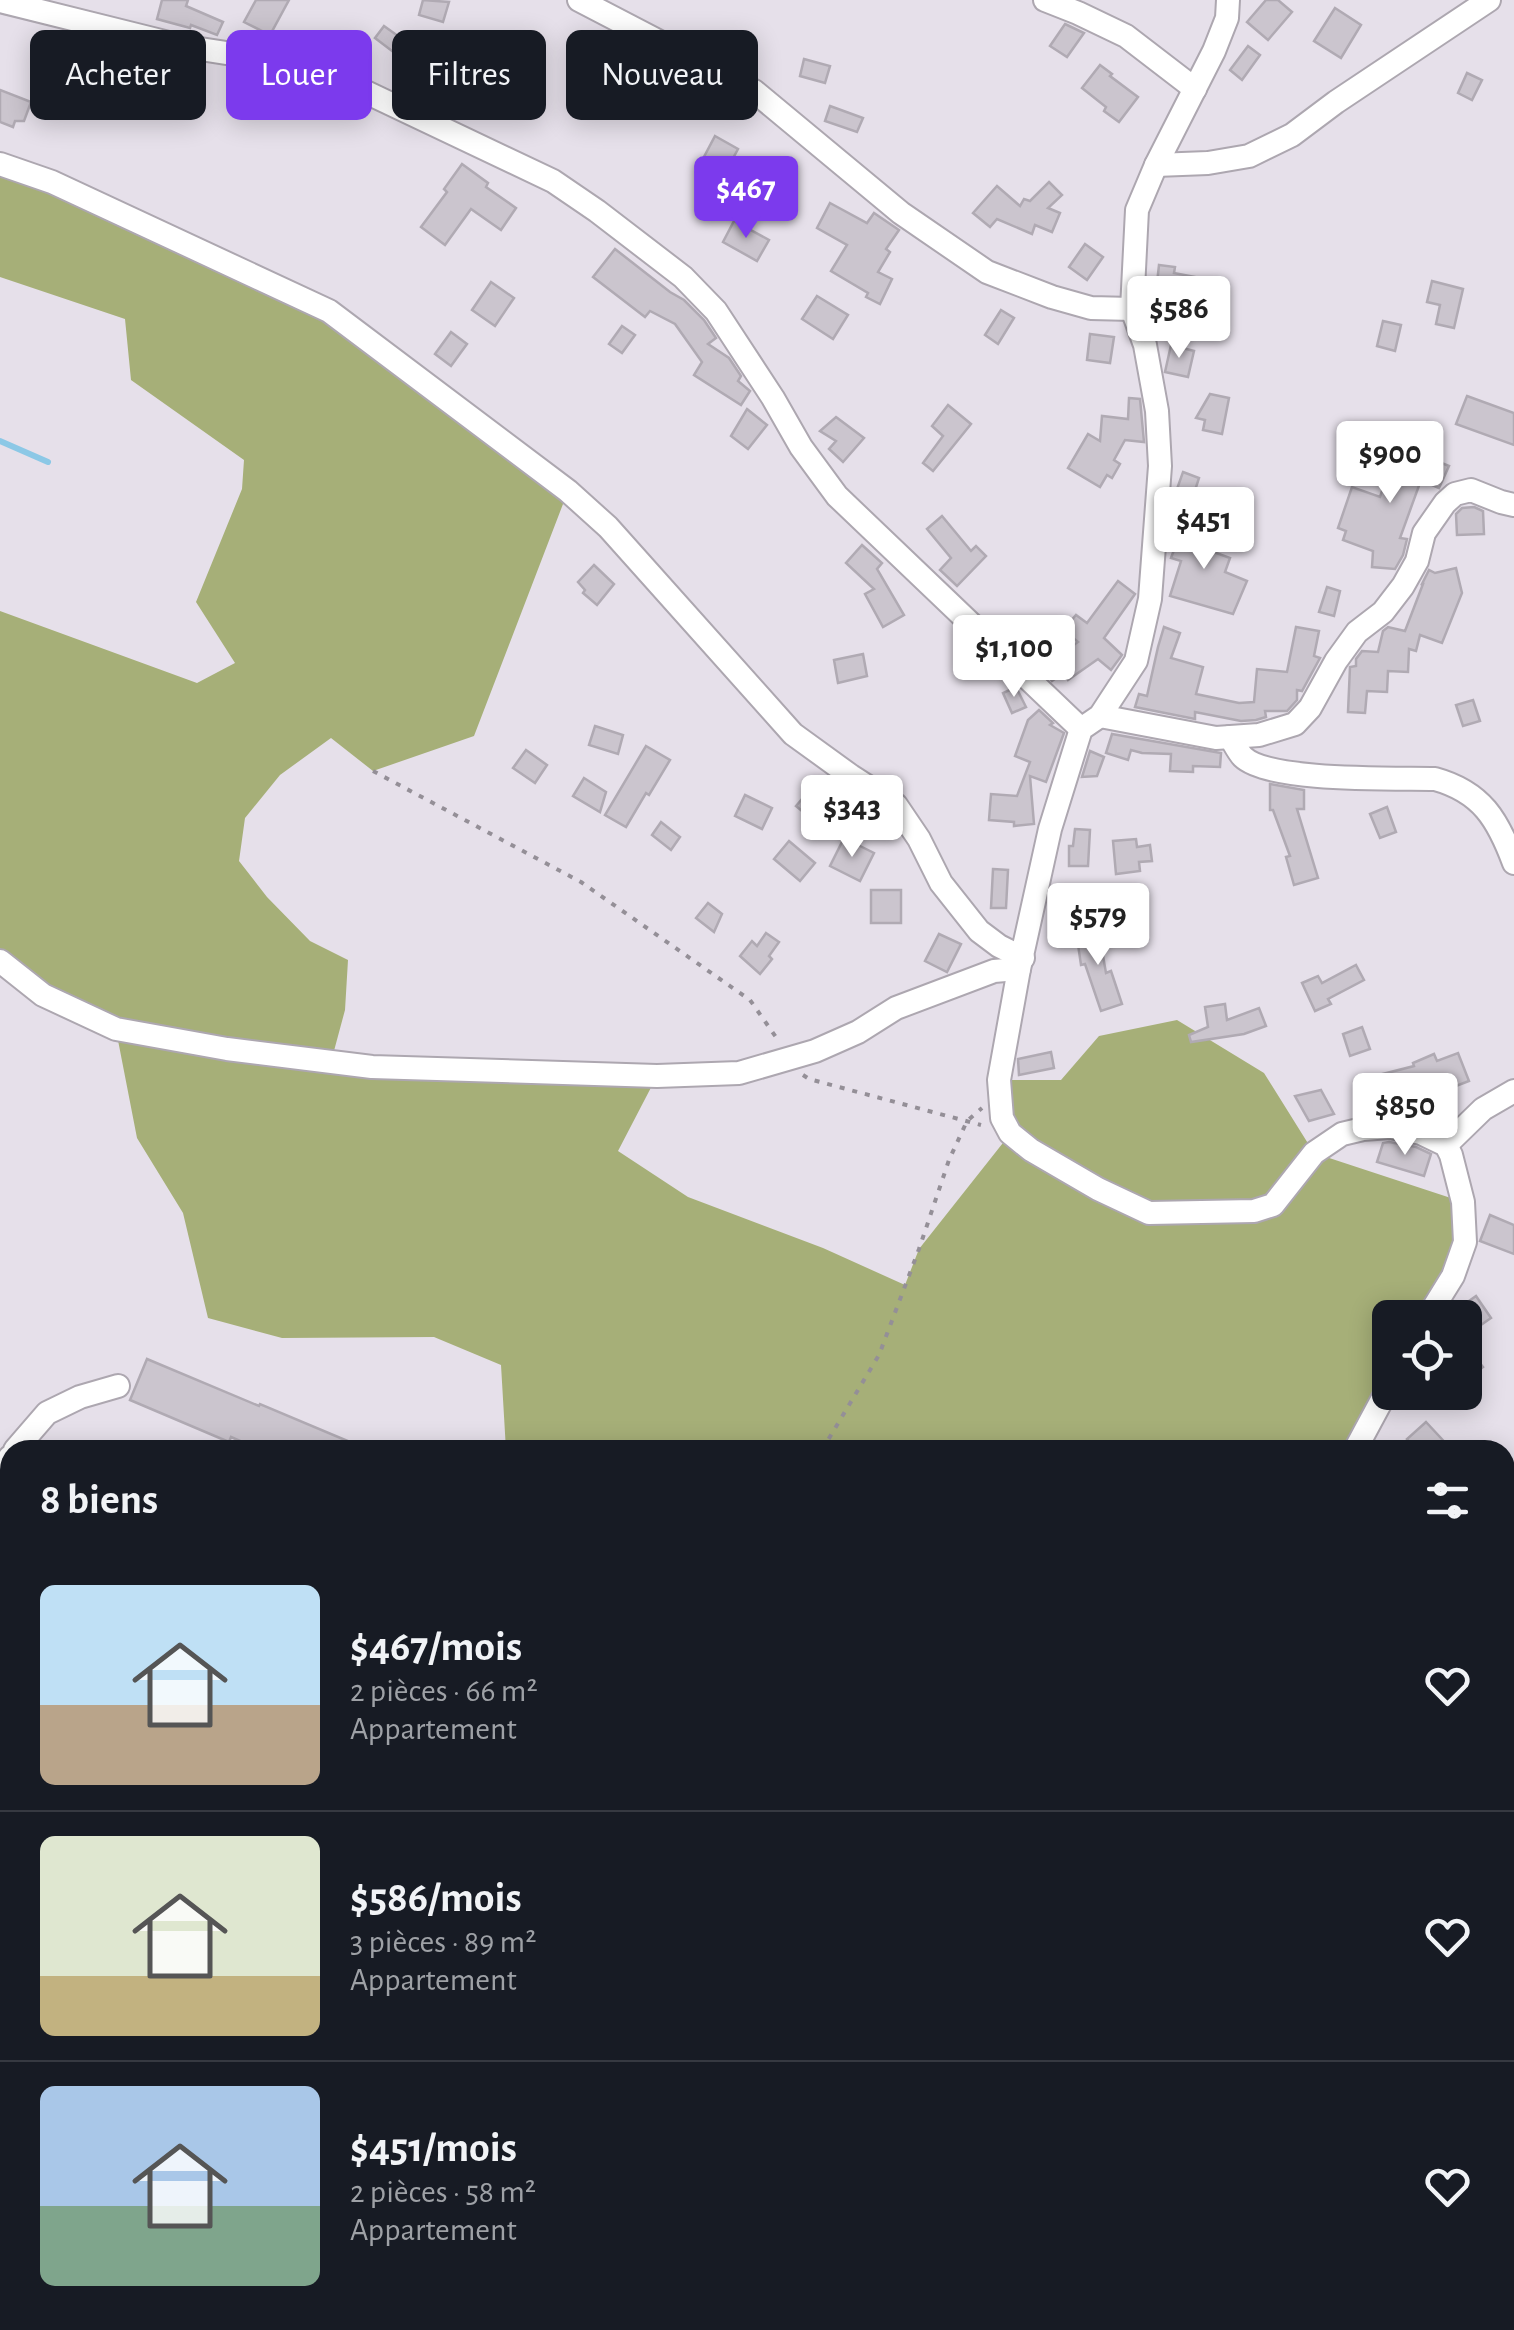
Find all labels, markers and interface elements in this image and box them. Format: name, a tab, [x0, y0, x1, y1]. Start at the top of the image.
chip: Acheter	[30, 30, 206, 120]
chip: Louer	[226, 30, 372, 120]
chip: Filtres	[392, 30, 546, 120]
chip: Nouveau	[566, 30, 758, 120]
pin: $467	[687, 156, 805, 241]
text: $467	[716, 172, 776, 204]
pin: $586	[1120, 276, 1238, 361]
text: $586	[1149, 292, 1209, 324]
pin: $900	[1331, 421, 1449, 506]
text: $900	[1358, 437, 1422, 469]
pin: $451	[1145, 487, 1263, 572]
text: $451	[1176, 503, 1232, 535]
pin: $1,100	[933, 615, 1095, 700]
text: $1,100	[975, 631, 1053, 663]
pin: $343	[793, 775, 911, 860]
text: $343	[823, 791, 881, 823]
pin: $579	[1039, 883, 1157, 968]
text: $579	[1069, 899, 1127, 931]
pin: $850	[1346, 1073, 1464, 1158]
text: $850	[1375, 1089, 1435, 1121]
map controls	[1372, 1300, 1482, 1410]
button: locate	[1372, 1300, 1482, 1410]
icon: filters	[1420, 1473, 1475, 1528]
text: 8 biens	[40, 1479, 158, 1521]
icon: home	[120, 1625, 240, 1745]
text: $467/mois	[350, 1626, 522, 1668]
icon: heart	[1420, 1658, 1475, 1713]
text: 2 pièces · 66 m²	[350, 1675, 538, 1707]
text: Appartement	[350, 1713, 517, 1745]
icon: home	[120, 1876, 240, 1996]
text: $586/mois	[350, 1877, 522, 1919]
icon: heart	[1420, 1909, 1475, 1964]
text: 3 pièces · 89 m²	[350, 1926, 536, 1958]
text: Appartement	[350, 1964, 517, 1996]
icon: home	[120, 2126, 240, 2246]
text: $451/mois	[350, 2127, 517, 2169]
icon: heart	[1420, 2159, 1475, 2214]
text: 2 pièces · 58 m²	[350, 2176, 536, 2208]
text: Appartement	[350, 2214, 517, 2246]

